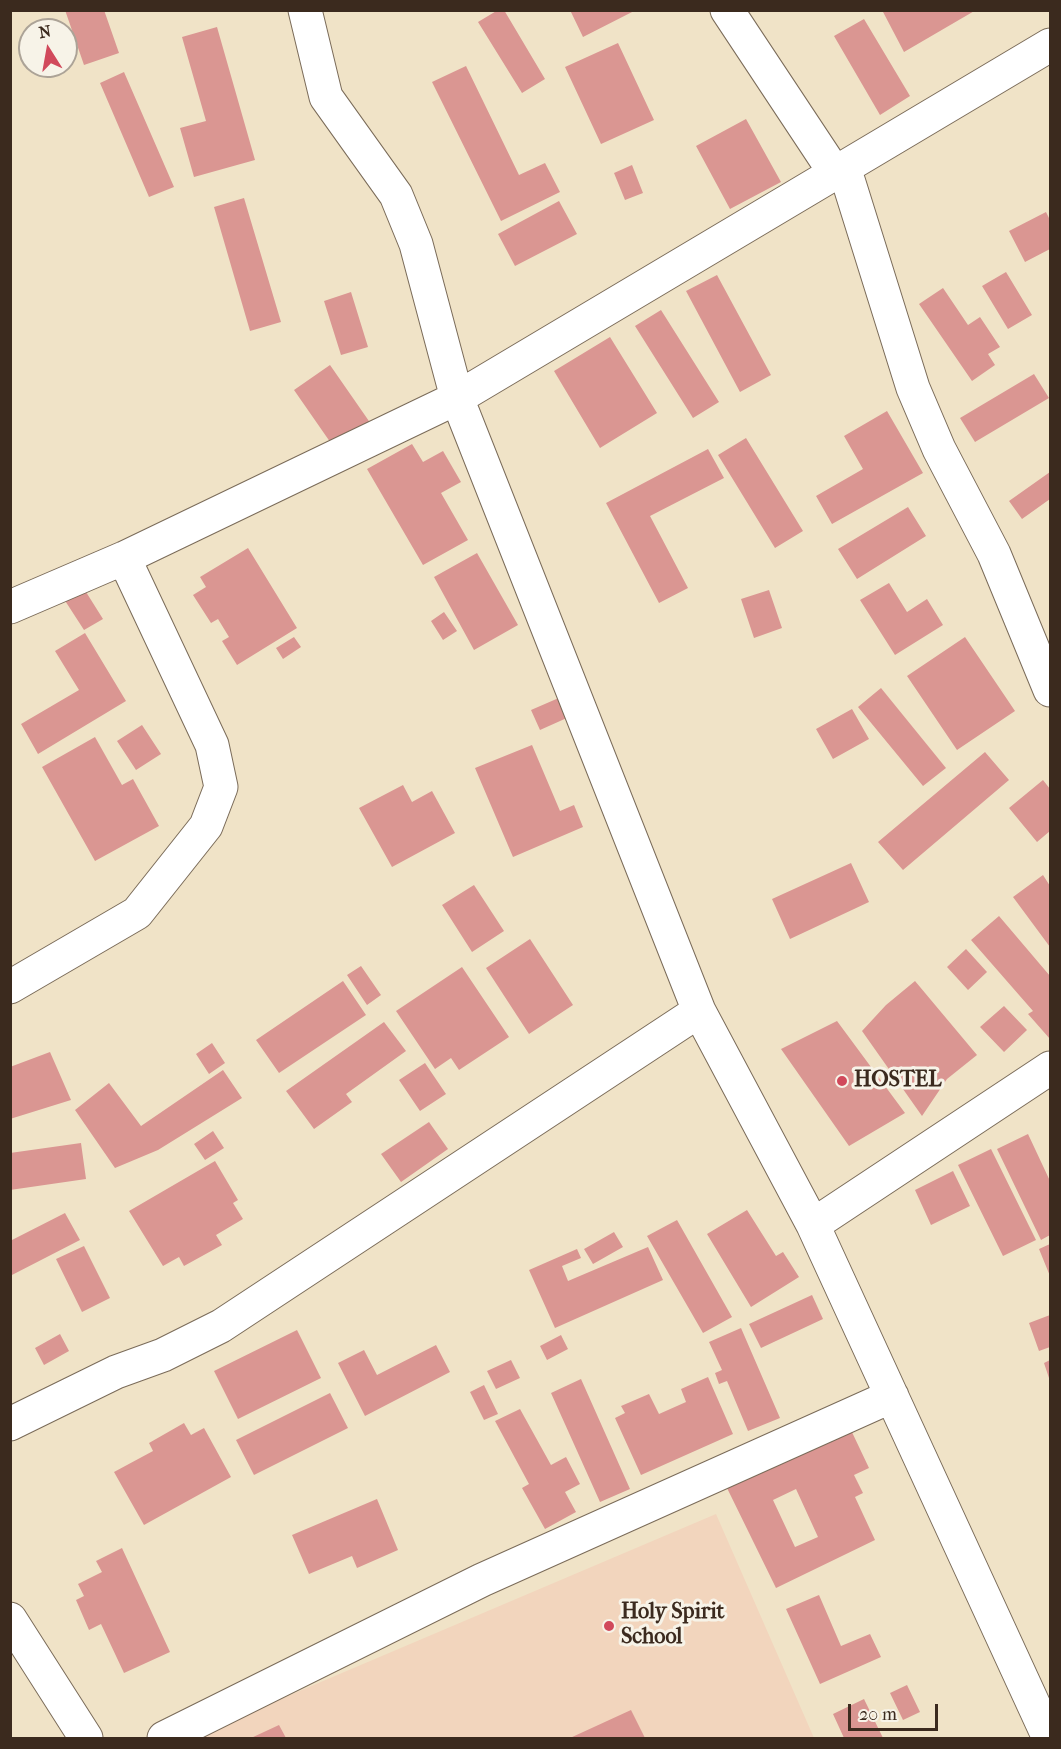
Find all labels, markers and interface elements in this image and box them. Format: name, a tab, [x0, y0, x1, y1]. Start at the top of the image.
north arrow	[18, 18, 78, 78]
text: N	[37, 21, 53, 42]
place label: HOSTEL	[854, 1068, 941, 1094]
marker: HOSTEL	[835, 1074, 849, 1088]
place label: Holy Spirit School	[621, 1600, 724, 1652]
marker: Holy Spirit School	[602, 1619, 616, 1633]
scale bar	[851, 1692, 941, 1730]
text: 20 m	[859, 1704, 897, 1725]

